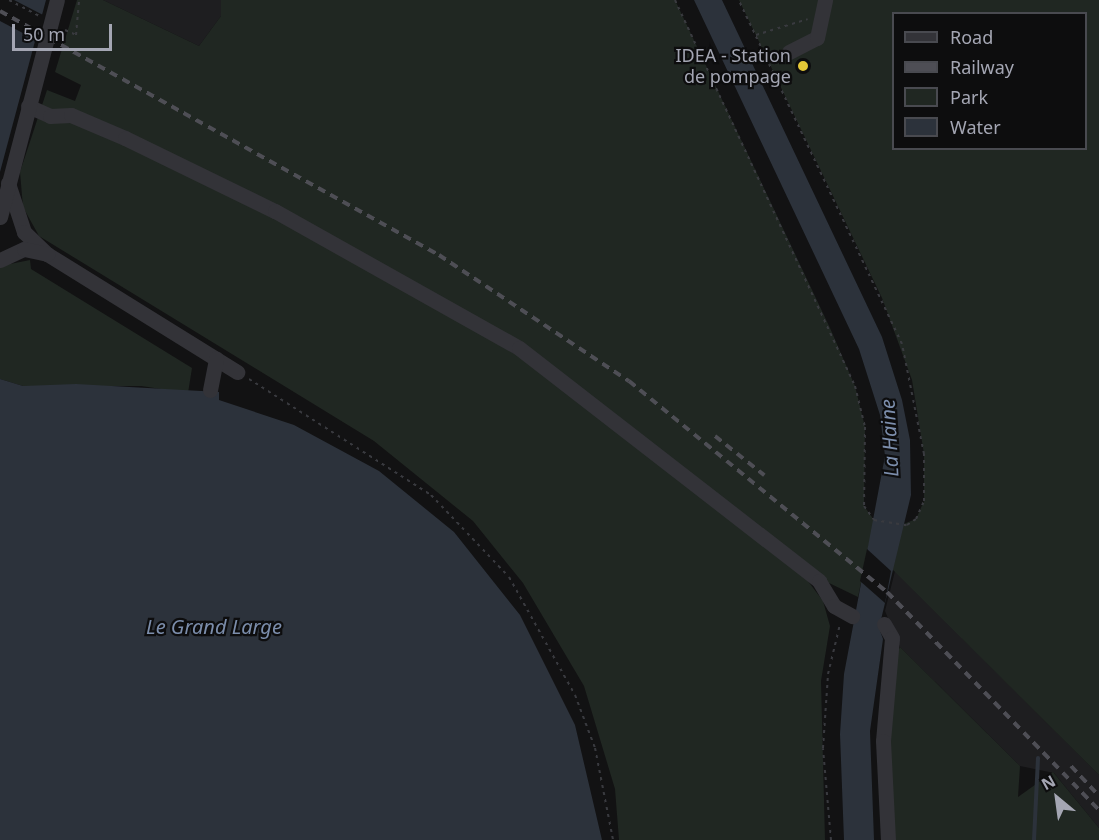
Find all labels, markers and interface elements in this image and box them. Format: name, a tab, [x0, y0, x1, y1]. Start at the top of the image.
scale bar	[15, 12, 116, 50]
legend	[892, 12, 1087, 150]
text: 50 m	[23, 22, 65, 46]
text: Road	[950, 25, 993, 49]
place label: IDEA - Station de pompage	[675, 45, 791, 88]
text: Railway	[950, 55, 1014, 79]
marker: IDEA - Station de pompage	[796, 59, 810, 73]
text: Park	[950, 85, 988, 109]
text: Water	[950, 115, 1001, 139]
water label: La Haine	[875, 399, 903, 477]
water label: Le Grand Large	[146, 614, 282, 638]
north arrow	[1027, 768, 1087, 828]
text: N	[1037, 769, 1059, 795]

